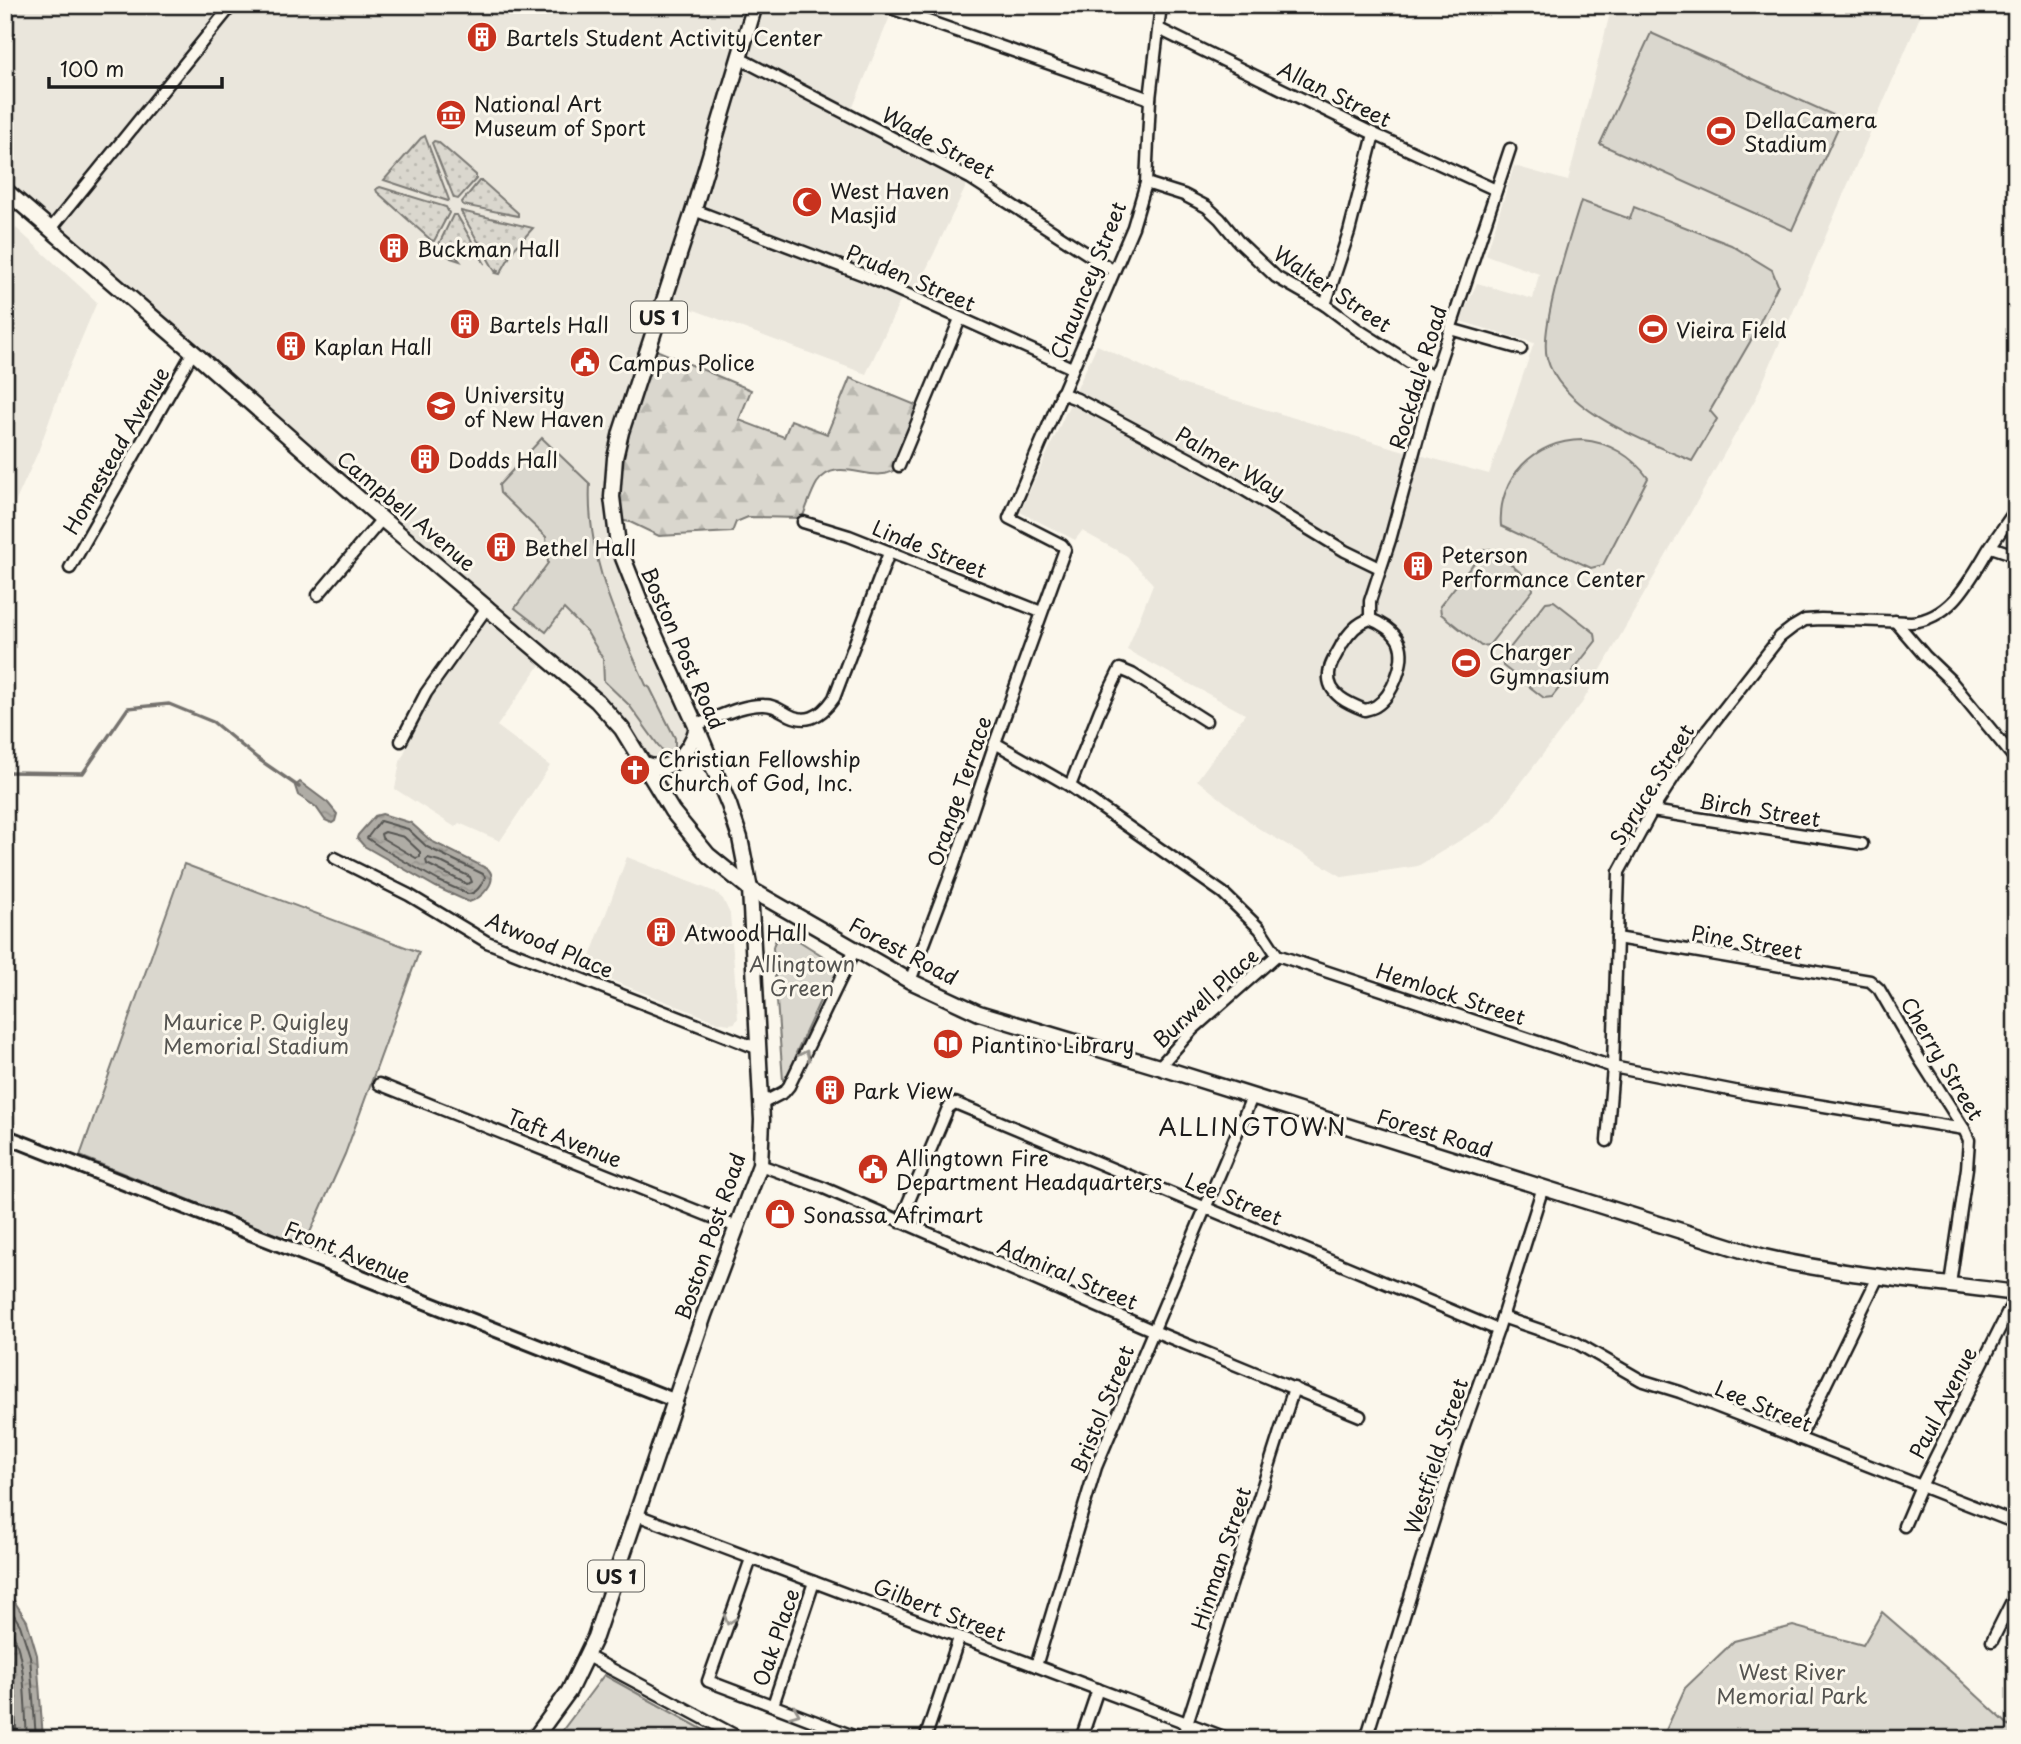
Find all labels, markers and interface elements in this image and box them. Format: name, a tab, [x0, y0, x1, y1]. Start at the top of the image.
building icon: Bartels Student Activity Center	[465, 20, 499, 54]
place label: Bartels Student Activity Center	[505, 21, 822, 53]
scale bar	[49, 46, 222, 90]
text: 100 m	[60, 52, 124, 84]
street label: Allan Street	[1273, 52, 1397, 134]
place label: National Art Museum of Sport	[474, 87, 646, 143]
museum icon: National Art Museum of Sport	[434, 98, 468, 132]
street label: Wade Street	[877, 98, 1001, 186]
place label: DellaCamera Stadium	[1744, 103, 1877, 159]
sports icon: DellaCamera Stadium	[1704, 114, 1738, 148]
place label: West Haven Masjid	[830, 174, 949, 230]
mosque icon: West Haven Masjid	[790, 185, 824, 219]
street label: Chauncey Street	[1041, 196, 1133, 364]
building icon: Buckman Hall	[377, 231, 411, 265]
place label: Buckman Hall	[417, 232, 560, 264]
street label: Pruden Street	[841, 235, 981, 319]
street label: Walter Street	[1268, 237, 1398, 339]
street label: Rockdale Road	[1380, 301, 1454, 453]
road number: US 1	[631, 302, 687, 332]
building icon: Bartels Hall	[448, 307, 482, 341]
place label: Bartels Hall	[488, 308, 609, 340]
sports icon: Vieira Field	[1636, 312, 1670, 346]
place label: Vieira Field	[1676, 313, 1787, 345]
building icon: Kaplan Hall	[274, 329, 308, 363]
place label: Kaplan Hall	[314, 330, 432, 362]
public building icon: Campus Police	[568, 345, 602, 379]
place label: Campus Police	[608, 346, 755, 378]
street label: Homestead Avenue	[54, 360, 176, 540]
place label: University of New Haven	[464, 378, 604, 434]
school or university icon: University of New Haven	[424, 389, 458, 423]
street label: Palmer Way	[1170, 418, 1292, 506]
street label: Campbell Avenue	[330, 442, 484, 578]
building icon: Dodds Hall	[408, 442, 442, 476]
place label: Dodds Hall	[448, 443, 558, 475]
street label: Linde Street	[868, 511, 992, 585]
building icon: Bethel Hall	[484, 530, 518, 564]
place label: Bethel Hall	[524, 531, 636, 563]
place label: Peterson Performance Center	[1441, 538, 1645, 594]
building icon: Peterson Performance Center	[1401, 549, 1435, 583]
street label: Boston Post Road	[634, 562, 734, 734]
place label: Charger Gymnasium	[1489, 635, 1610, 691]
sports icon: Charger Gymnasium	[1449, 646, 1483, 680]
street label: Orange Terrace	[917, 711, 999, 871]
street label: Spruce Street	[1601, 717, 1701, 851]
place label: Christian Fellowship Church of God, Inc.	[658, 742, 861, 798]
church icon: Christian Fellowship Church of God, Inc.	[618, 753, 652, 787]
street label: Birch Street	[1697, 784, 1823, 834]
street label: Atwood Place	[481, 903, 619, 985]
street label: Forest Road	[844, 908, 964, 992]
building icon: Atwood Hall	[644, 915, 678, 949]
place label: Atwood Hall	[684, 916, 807, 948]
street label: Pine Street	[1689, 916, 1805, 966]
street label: Burwell Place	[1145, 940, 1265, 1054]
park label: Allingtown Green	[749, 947, 855, 1003]
street label: Hemlock Street	[1372, 954, 1530, 1032]
street label: Cherry Street	[1893, 990, 1993, 1126]
park label: Maurice P. Quigley Memorial Stadium	[163, 1005, 349, 1061]
library icon: Piantino Library	[931, 1027, 965, 1061]
place label: Piantino Library	[971, 1028, 1134, 1060]
one-way arrow	[796, 1050, 810, 1062]
building icon: Park View	[813, 1073, 847, 1107]
place label: Park View	[853, 1074, 953, 1106]
street label: Taft Avenue	[503, 1099, 627, 1175]
street label: Forest Road	[1373, 1099, 1497, 1165]
district label: ALLINGTOWN	[1158, 1108, 1348, 1144]
place label: Allingtown Fire Department Headquarters	[896, 1141, 1162, 1197]
street label: Boston Post Road	[665, 1148, 753, 1324]
public building icon: Allingtown Fire Department Headquarters	[856, 1152, 890, 1186]
street label: Lee Street	[1180, 1163, 1288, 1233]
shop icon: Sonassa Afrimart	[763, 1197, 797, 1231]
place label: Sonassa Afrimart	[803, 1198, 983, 1230]
street label: Front Avenue	[280, 1211, 416, 1291]
street label: Admiral Street	[993, 1229, 1143, 1317]
street label: Bristol Street	[1061, 1340, 1141, 1478]
street label: Paul Avenue	[1900, 1340, 1984, 1464]
street label: Lee Street	[1710, 1371, 1818, 1439]
street label: Westfield Street	[1395, 1374, 1475, 1538]
street label: Hinman Street	[1182, 1482, 1258, 1634]
road number: US 1	[588, 1560, 644, 1592]
street label: Gilbert Street	[869, 1569, 1011, 1649]
street label: Oak Place	[743, 1584, 807, 1690]
one-way arrow	[723, 1614, 737, 1626]
park label: West River Memorial Park	[1716, 1655, 1868, 1711]
one-way arrow	[788, 1705, 800, 1719]

